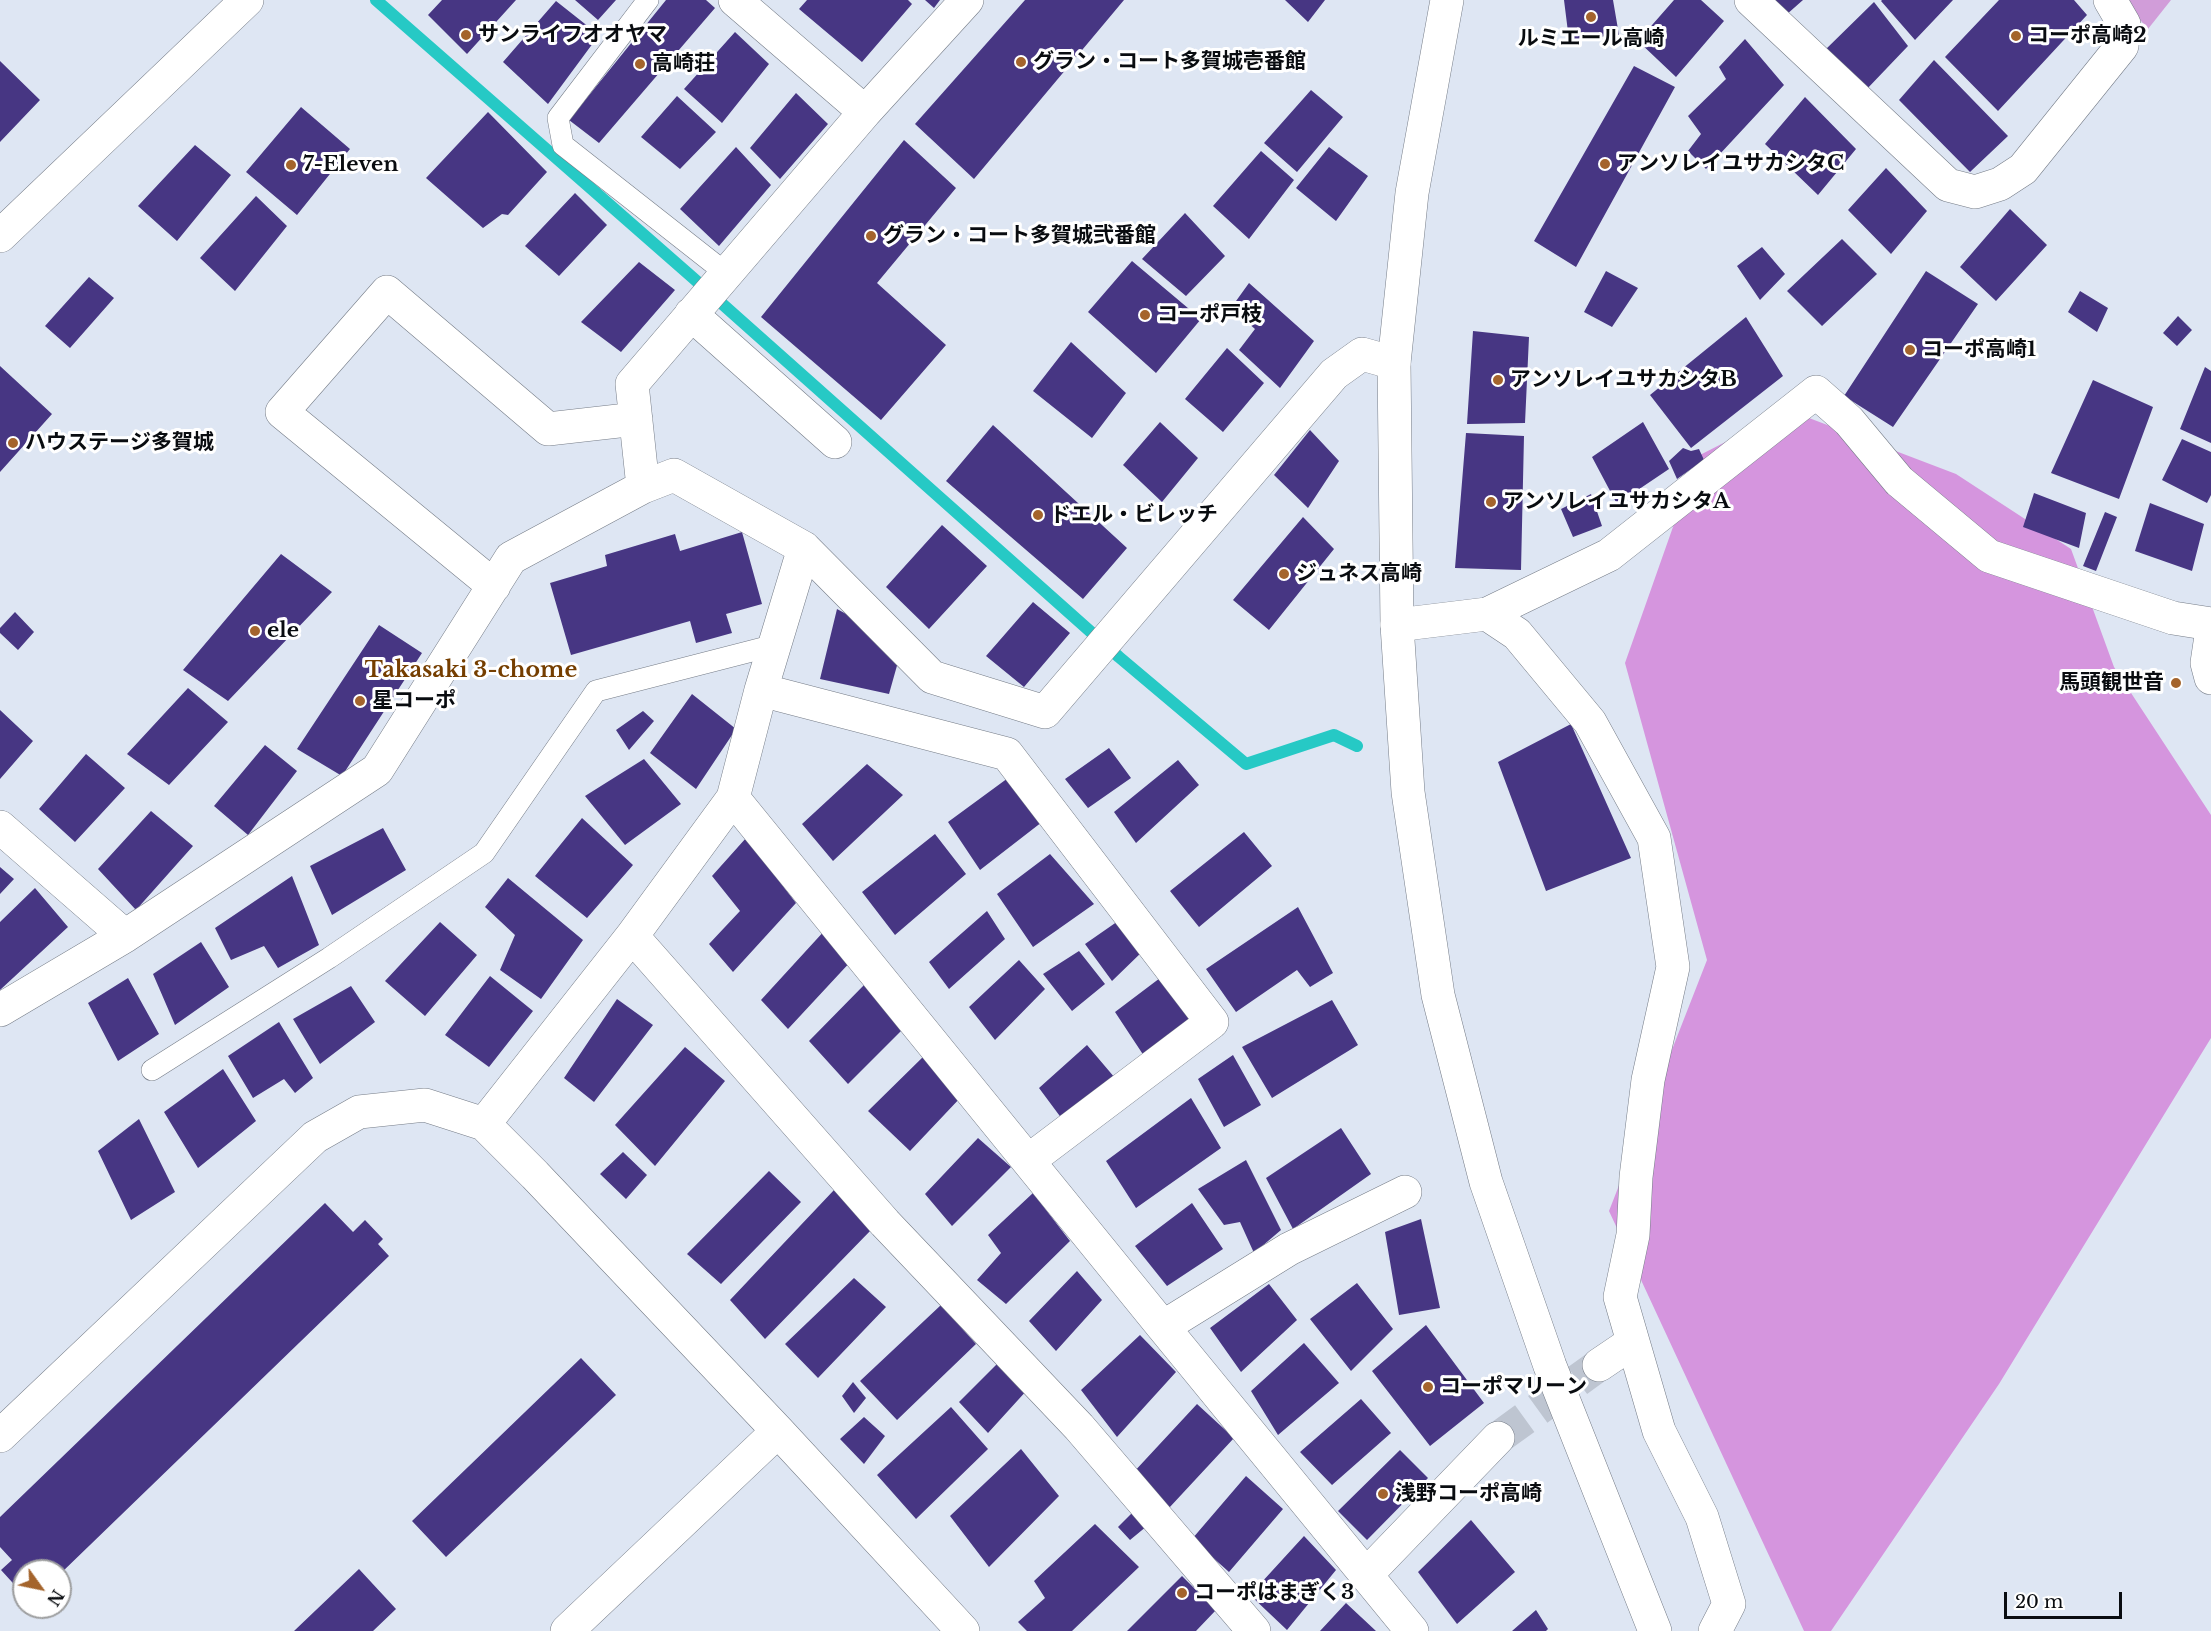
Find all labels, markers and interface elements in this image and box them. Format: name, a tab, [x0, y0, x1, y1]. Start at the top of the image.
marker: ルミエール高崎	[1584, 10, 1598, 24]
place label: サンライフオオヤマ	[478, 22, 667, 48]
place label: コーポ高崎2	[2028, 23, 2147, 49]
place label: ルミエール高崎	[1518, 26, 1664, 52]
marker: サンライフオオヤマ	[459, 28, 473, 42]
marker: コーポ高崎2	[2009, 29, 2023, 43]
place label: グラン・コート多賀城壱番館	[1033, 49, 1306, 75]
place label: 高崎荘	[652, 51, 715, 77]
marker: グラン・コート多賀城壱番館	[1014, 55, 1028, 69]
marker: 高崎荘	[633, 57, 647, 71]
place label: アンソレイユサカシタC	[1617, 151, 1844, 177]
place label: 7-Eleven	[303, 152, 398, 178]
marker: アンソレイユサカシタC	[1598, 157, 1612, 171]
marker: 7-Eleven	[284, 158, 298, 172]
place label: グラン・コート多賀城弐番館	[883, 223, 1156, 249]
marker: グラン・コート多賀城弐番館	[864, 229, 878, 243]
place label: コーポ戸枝	[1157, 302, 1262, 328]
marker: コーポ戸枝	[1138, 308, 1152, 322]
place label: コーポ高崎1	[1922, 337, 2036, 363]
marker: コーポ高崎1	[1903, 343, 1917, 357]
place label: アンソレイユサカシタB	[1510, 367, 1737, 393]
marker: アンソレイユサカシタB	[1491, 373, 1505, 387]
place label: ハウステージ多賀城	[25, 430, 214, 456]
marker: ハウステージ多賀城	[6, 436, 20, 450]
place label: アンソレイユサカシタA	[1503, 489, 1730, 515]
marker: アンソレイユサカシタA	[1484, 495, 1498, 509]
place label: ドエル・ビレッチ	[1050, 502, 1218, 528]
marker: ドエル・ビレッチ	[1031, 508, 1045, 522]
place label: ジュネス高崎	[1296, 561, 1422, 587]
marker: ジュネス高崎	[1277, 567, 1291, 581]
place label: ele	[267, 618, 299, 644]
marker: ele	[248, 624, 262, 638]
district label: Takasaki 3-chome	[365, 658, 577, 684]
place label: 馬頭観世音	[2059, 670, 2164, 696]
marker: 馬頭観世音	[2169, 676, 2183, 690]
place label: 星コーポ	[372, 688, 456, 714]
marker: 星コーポ	[353, 694, 367, 708]
place label: コーポマリーン	[1440, 1374, 1587, 1400]
marker: コーポマリーン	[1421, 1380, 1435, 1394]
place label: 浅野コーポ高崎	[1395, 1481, 1542, 1507]
marker: 浅野コーポ高崎	[1376, 1487, 1390, 1501]
north arrow	[12, 1559, 72, 1619]
place label: コーポはまぎく3	[1194, 1580, 1354, 1606]
scale bar	[2007, 1580, 2126, 1618]
text: N	[43, 1586, 68, 1609]
marker: コーポはまぎく3	[1175, 1586, 1189, 1600]
text: 20 m	[2015, 1591, 2063, 1613]

